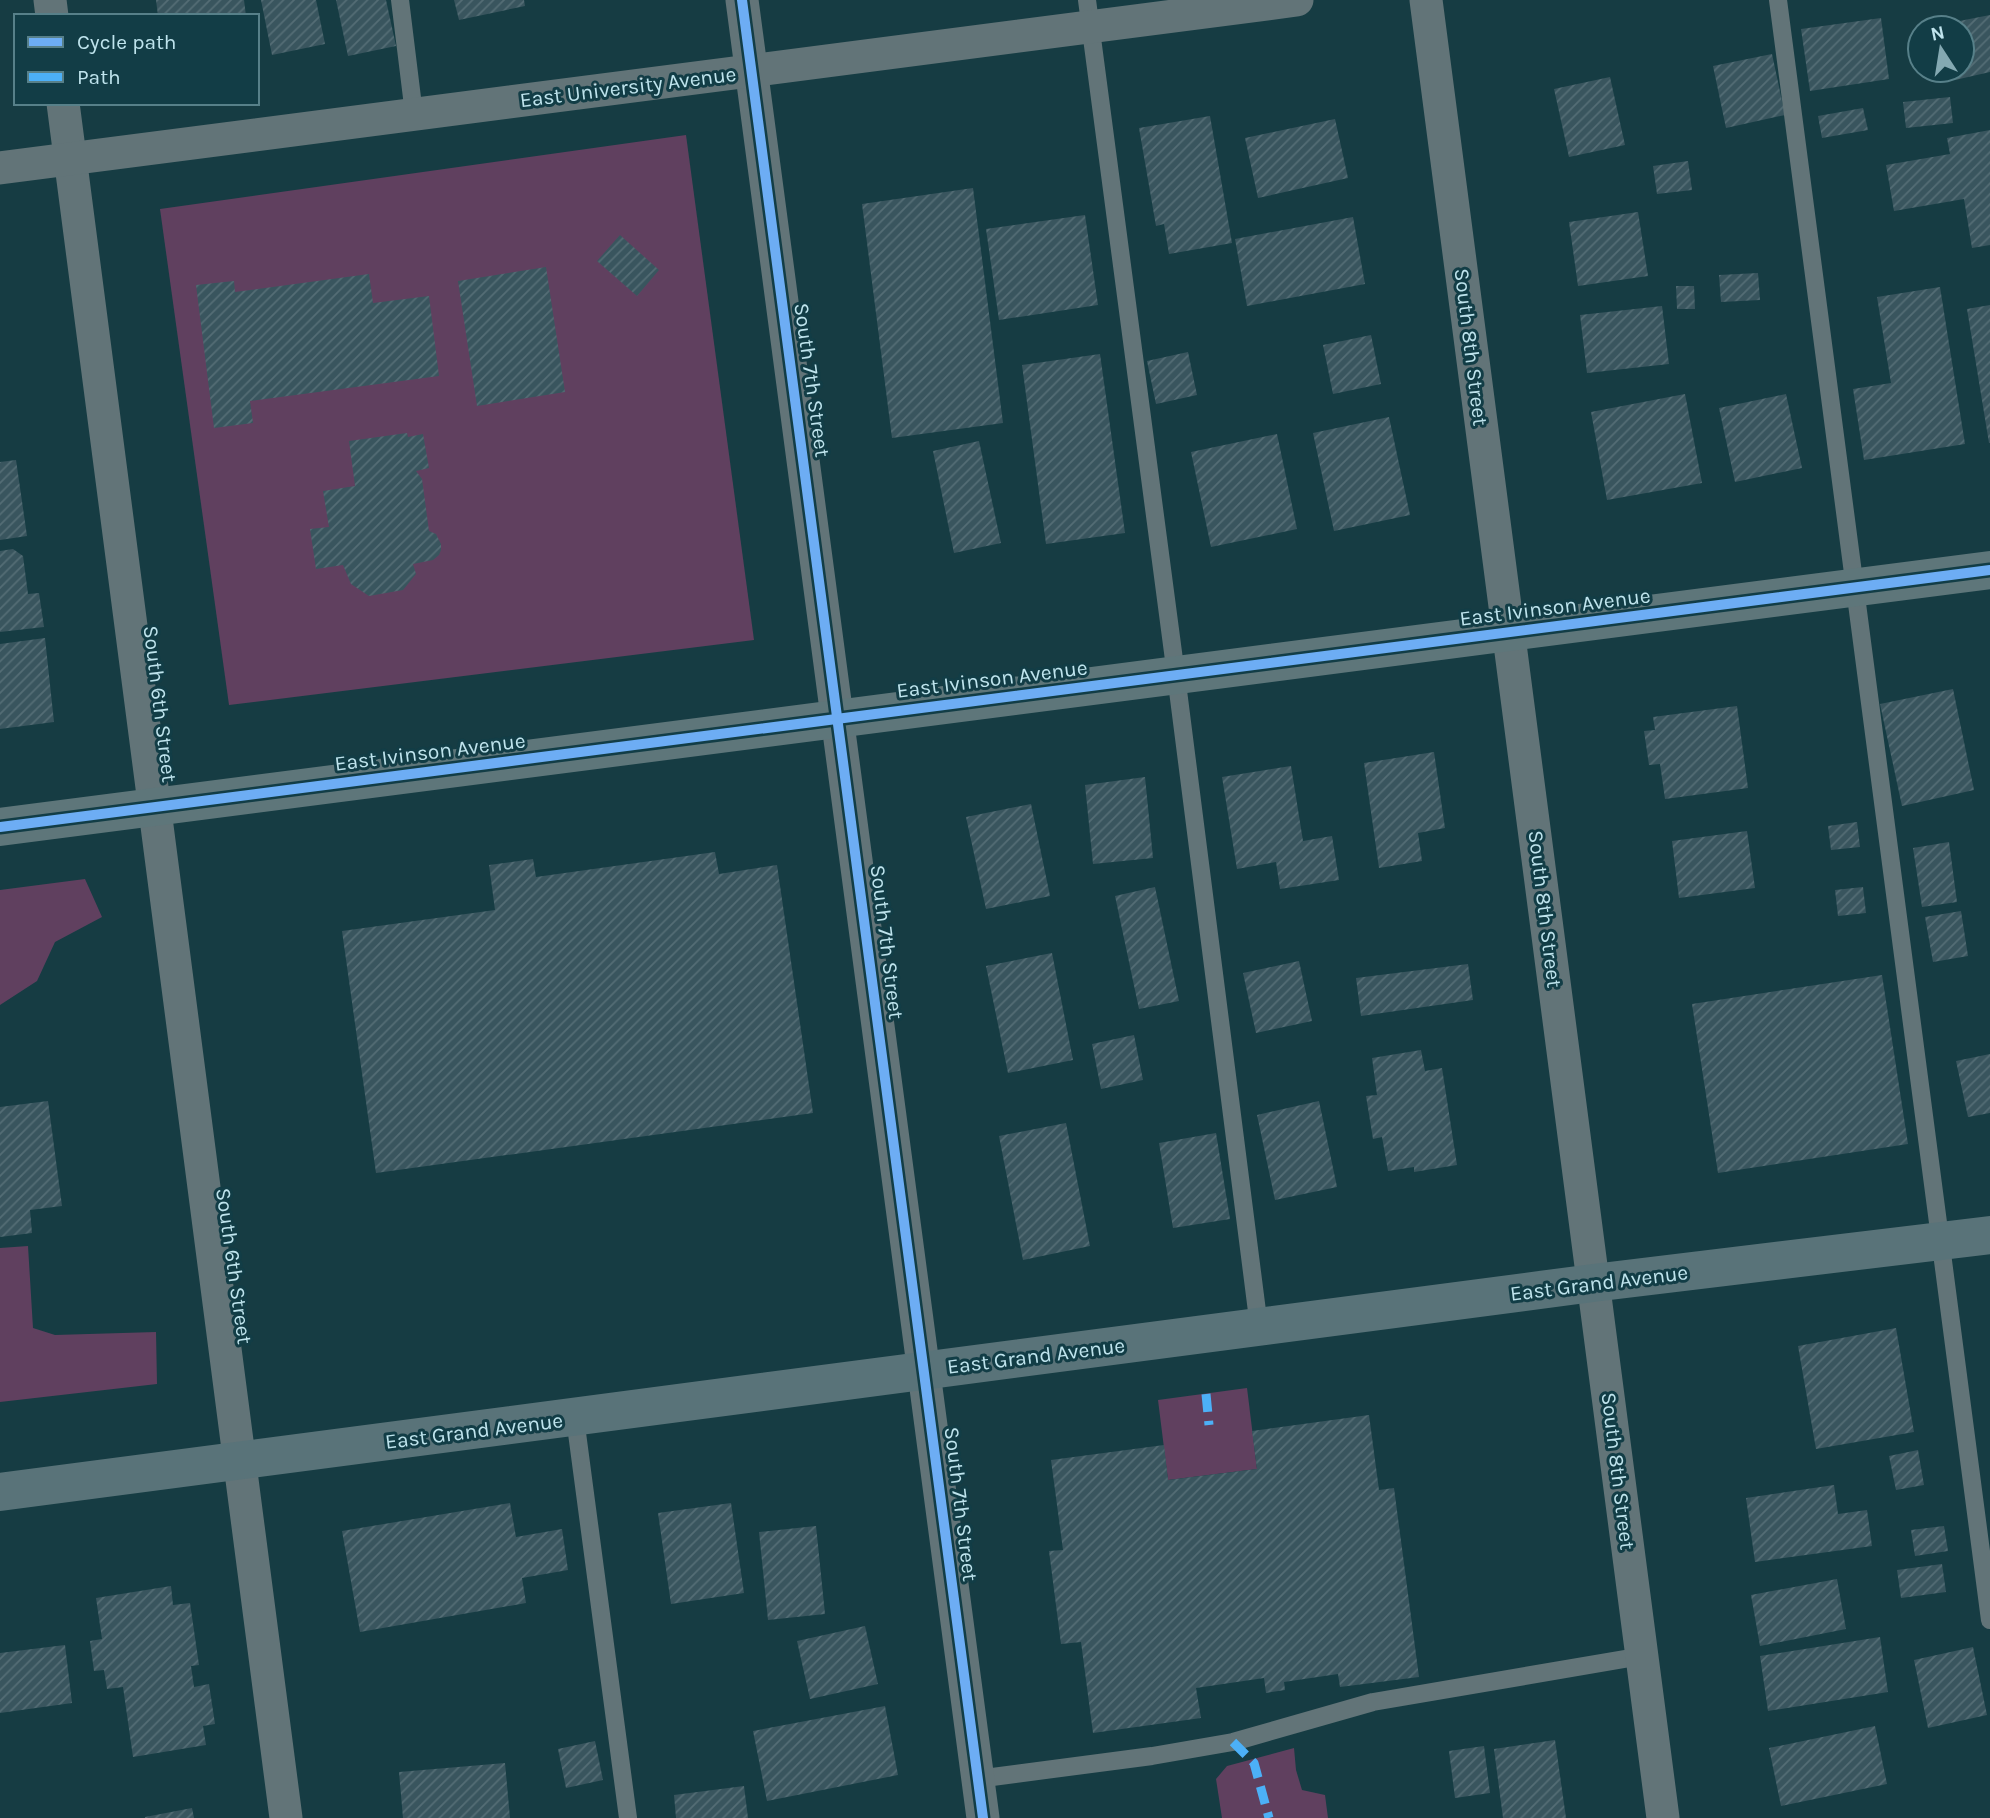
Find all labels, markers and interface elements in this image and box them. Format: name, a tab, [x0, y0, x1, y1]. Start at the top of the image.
legend	[14, 14, 259, 105]
north arrow	[1906, 14, 1976, 84]
text: N	[1929, 21, 1947, 46]
text: Cycle path	[77, 30, 177, 54]
street label: East University Avenue	[518, 62, 738, 112]
text: Path	[77, 65, 121, 89]
street label: South 8th Street	[1449, 267, 1493, 427]
street label: South 7th Street	[789, 301, 835, 459]
street label: East Ivinson Avenue	[1458, 583, 1652, 631]
street label: South 6th Street	[138, 624, 182, 784]
street label: East Ivinson Avenue	[895, 655, 1089, 703]
street label: East Ivinson Avenue	[333, 728, 527, 776]
street label: South 8th Street	[1523, 829, 1567, 989]
street label: South 7th Street	[866, 863, 908, 1021]
street label: South 6th Street	[211, 1186, 257, 1346]
street label: East Grand Avenue	[1509, 1260, 1689, 1306]
street label: East Grand Avenue	[946, 1333, 1126, 1379]
street label: South 8th Street	[1596, 1391, 1640, 1551]
street label: East Grand Avenue	[384, 1408, 564, 1454]
street label: South 7th Street	[940, 1425, 982, 1583]

